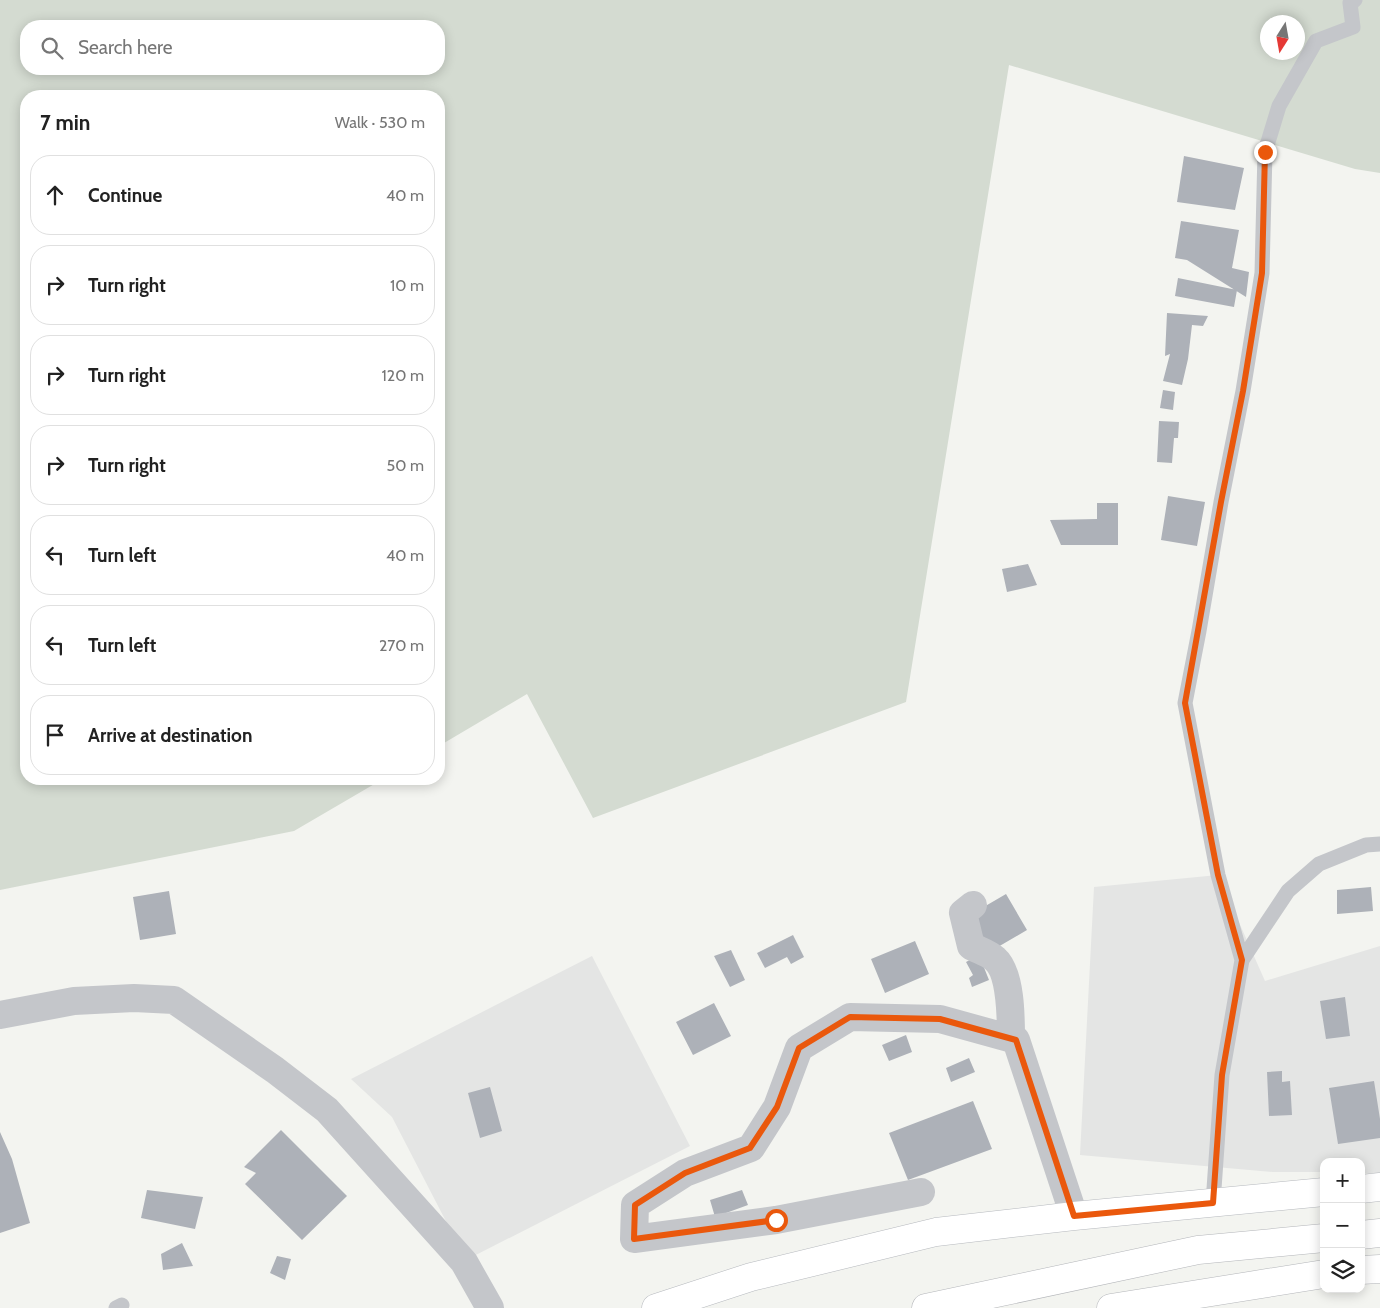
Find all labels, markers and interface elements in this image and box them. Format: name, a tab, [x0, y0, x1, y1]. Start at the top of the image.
north arrow	[1260, 15, 1305, 60]
search box	[20, 20, 445, 75]
icon: search	[38, 34, 66, 62]
text: Search here	[78, 36, 172, 59]
text: 7 min	[40, 110, 90, 135]
text: Walk · 530 m	[335, 113, 425, 132]
route end	[1254, 141, 1277, 164]
icon: ahead	[41, 181, 69, 209]
text: Continue	[88, 184, 162, 207]
text: 40 m	[386, 186, 424, 205]
icon: right	[41, 271, 69, 299]
text: Turn right	[88, 274, 166, 297]
text: 10 m	[390, 276, 424, 295]
icon: right	[41, 361, 69, 389]
text: Turn right	[88, 364, 166, 387]
text: 120 m	[382, 366, 424, 385]
icon: right	[41, 451, 69, 479]
text: Turn right	[88, 454, 166, 477]
text: 50 m	[387, 456, 424, 475]
icon: left	[41, 541, 69, 569]
text: Turn left	[88, 544, 156, 567]
text: 40 m	[386, 546, 424, 565]
icon: left	[41, 631, 69, 659]
text: Turn left	[88, 634, 156, 657]
text: 270 m	[379, 636, 424, 655]
icon: arrive	[41, 721, 69, 749]
text: Arrive at destination	[88, 724, 252, 747]
map controls	[1320, 1158, 1365, 1293]
button: +	[1320, 1158, 1365, 1203]
button: −	[1320, 1203, 1365, 1248]
route start	[765, 1209, 788, 1232]
button: layers	[1320, 1248, 1365, 1293]

